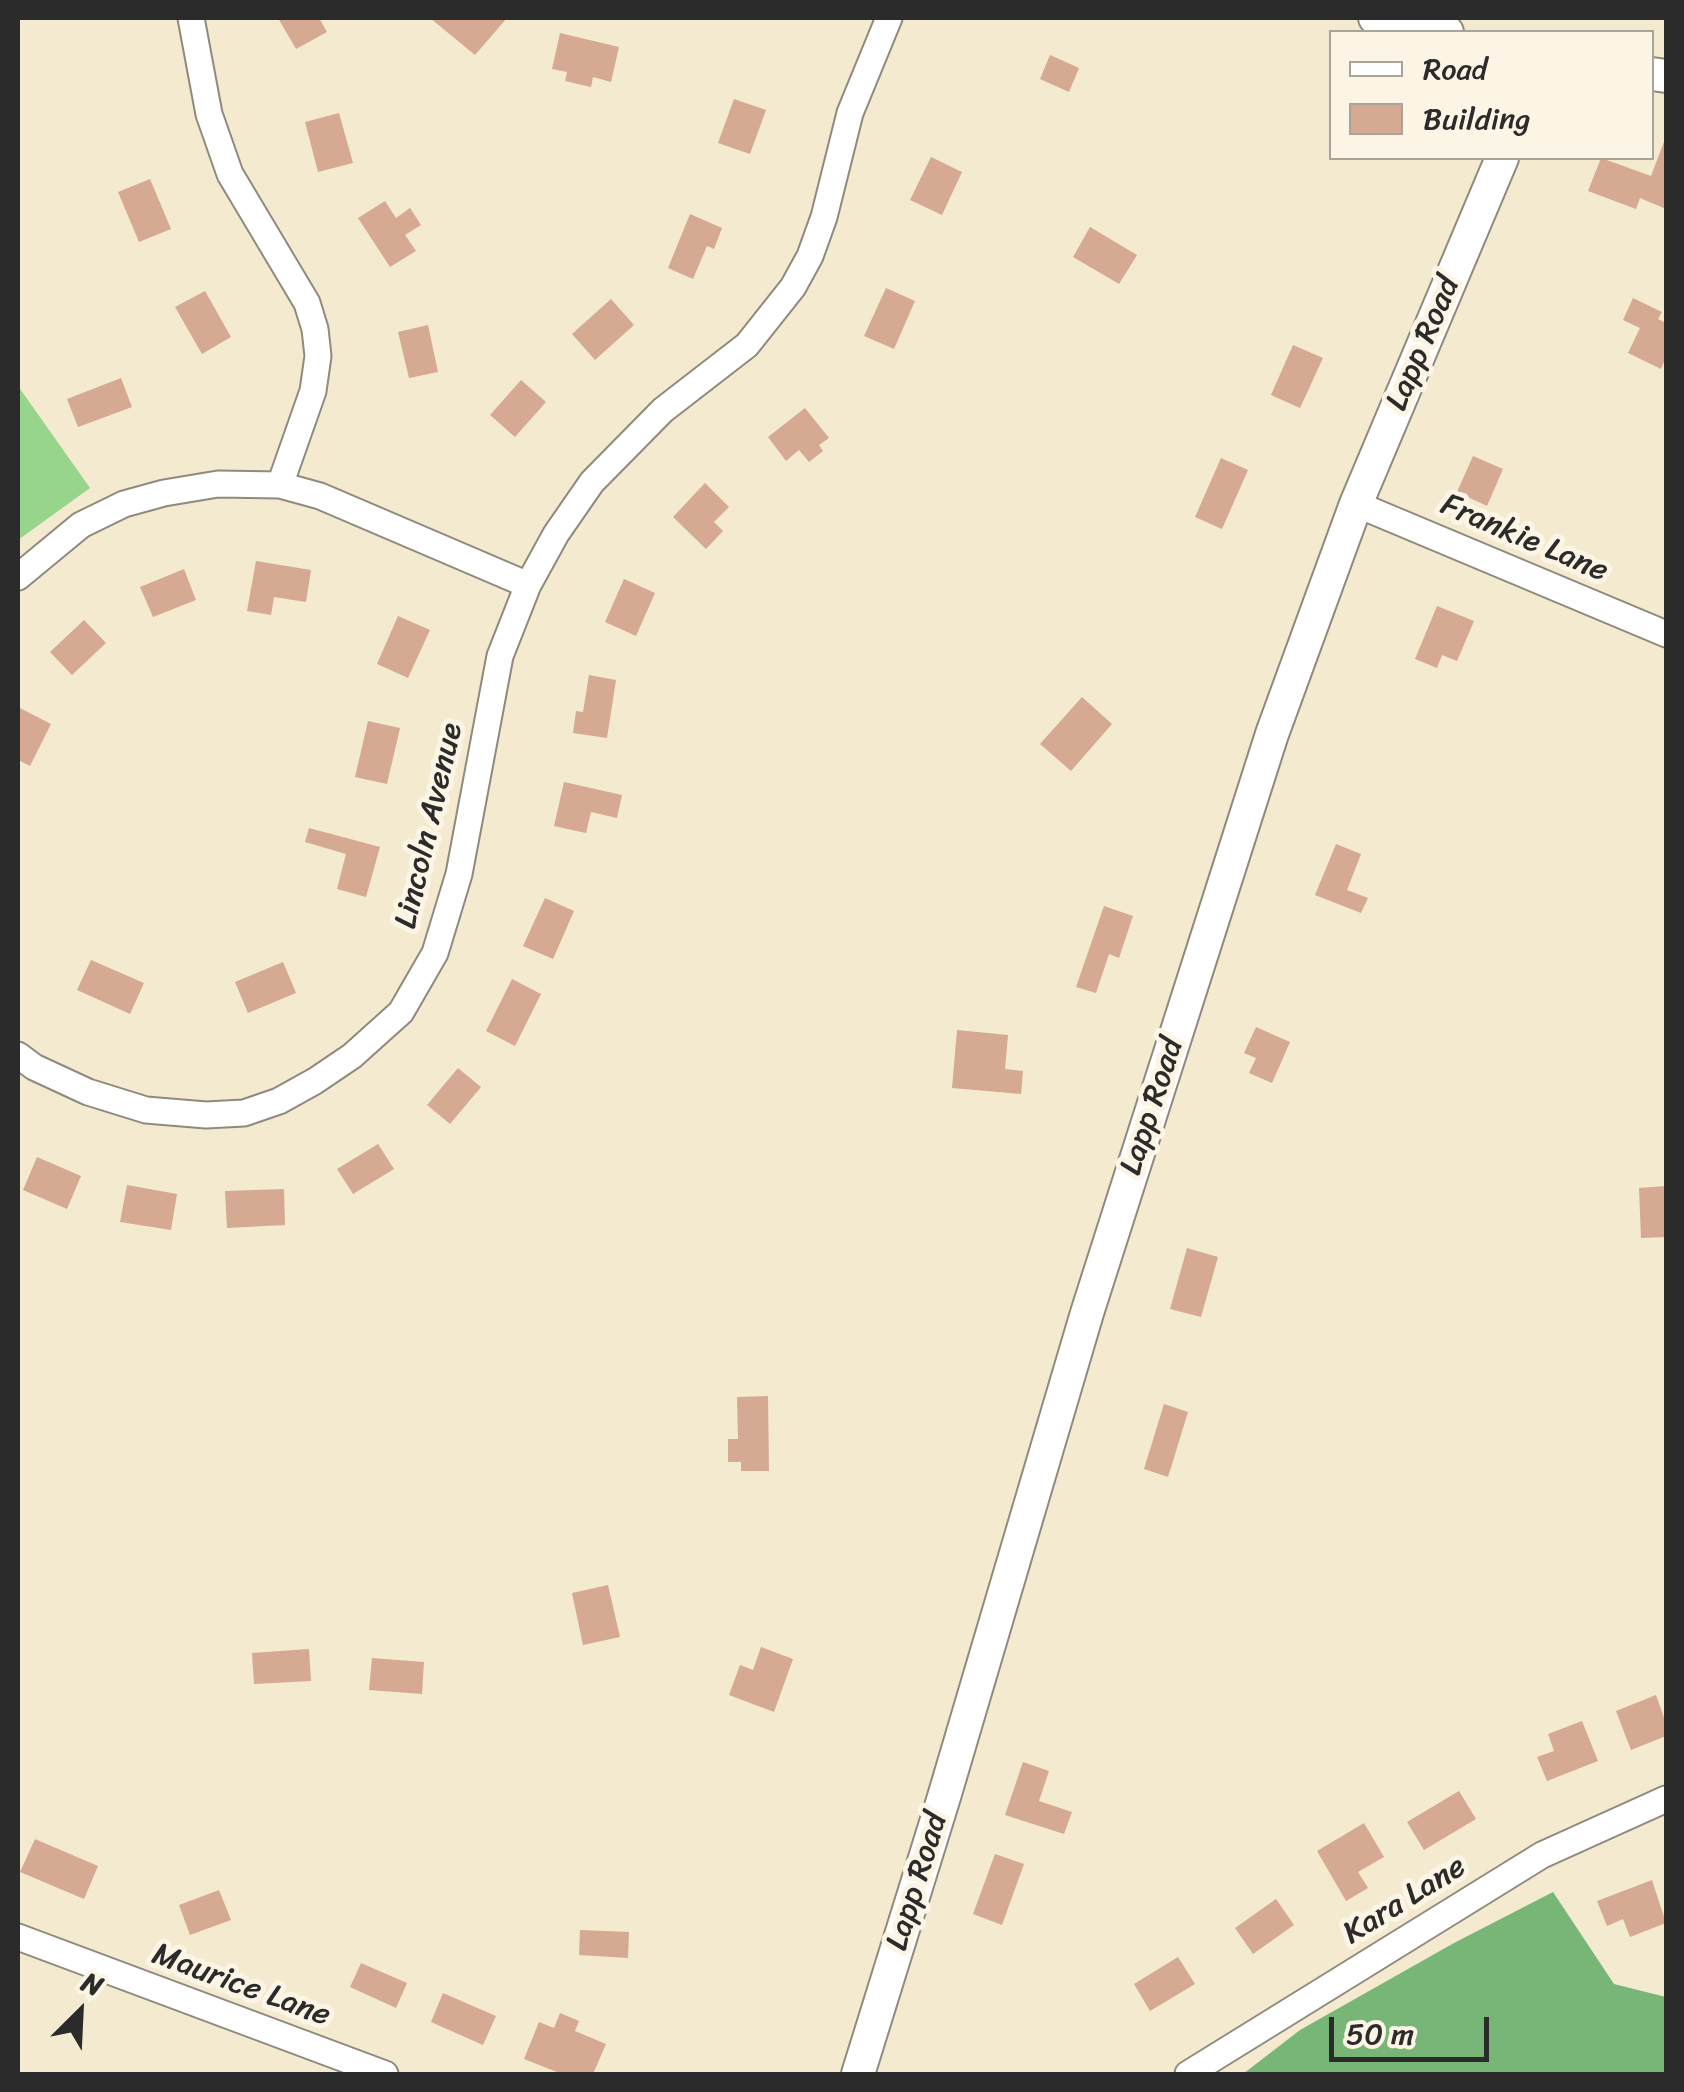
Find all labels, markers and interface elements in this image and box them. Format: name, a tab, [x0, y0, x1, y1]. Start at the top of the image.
legend	[1329, 30, 1654, 160]
text: Road	[1423, 42, 1487, 96]
text: Building	[1423, 92, 1530, 146]
street label: Lapp Road	[1379, 271, 1469, 417]
street label: Frankie Lane	[1435, 487, 1613, 591]
street label: Lincoln Avenue	[388, 719, 472, 933]
street label: Lapp Road	[1113, 1034, 1193, 1180]
street label: Lapp Road	[879, 1809, 957, 1955]
street label: Kara Lane	[1336, 1848, 1474, 1954]
street label: Maurice Lane	[147, 1936, 335, 2036]
text: N	[74, 1958, 111, 2010]
north arrow	[30, 1962, 130, 2062]
scale bar	[1334, 1997, 1494, 2059]
text: 50 m	[1346, 2007, 1414, 2061]

